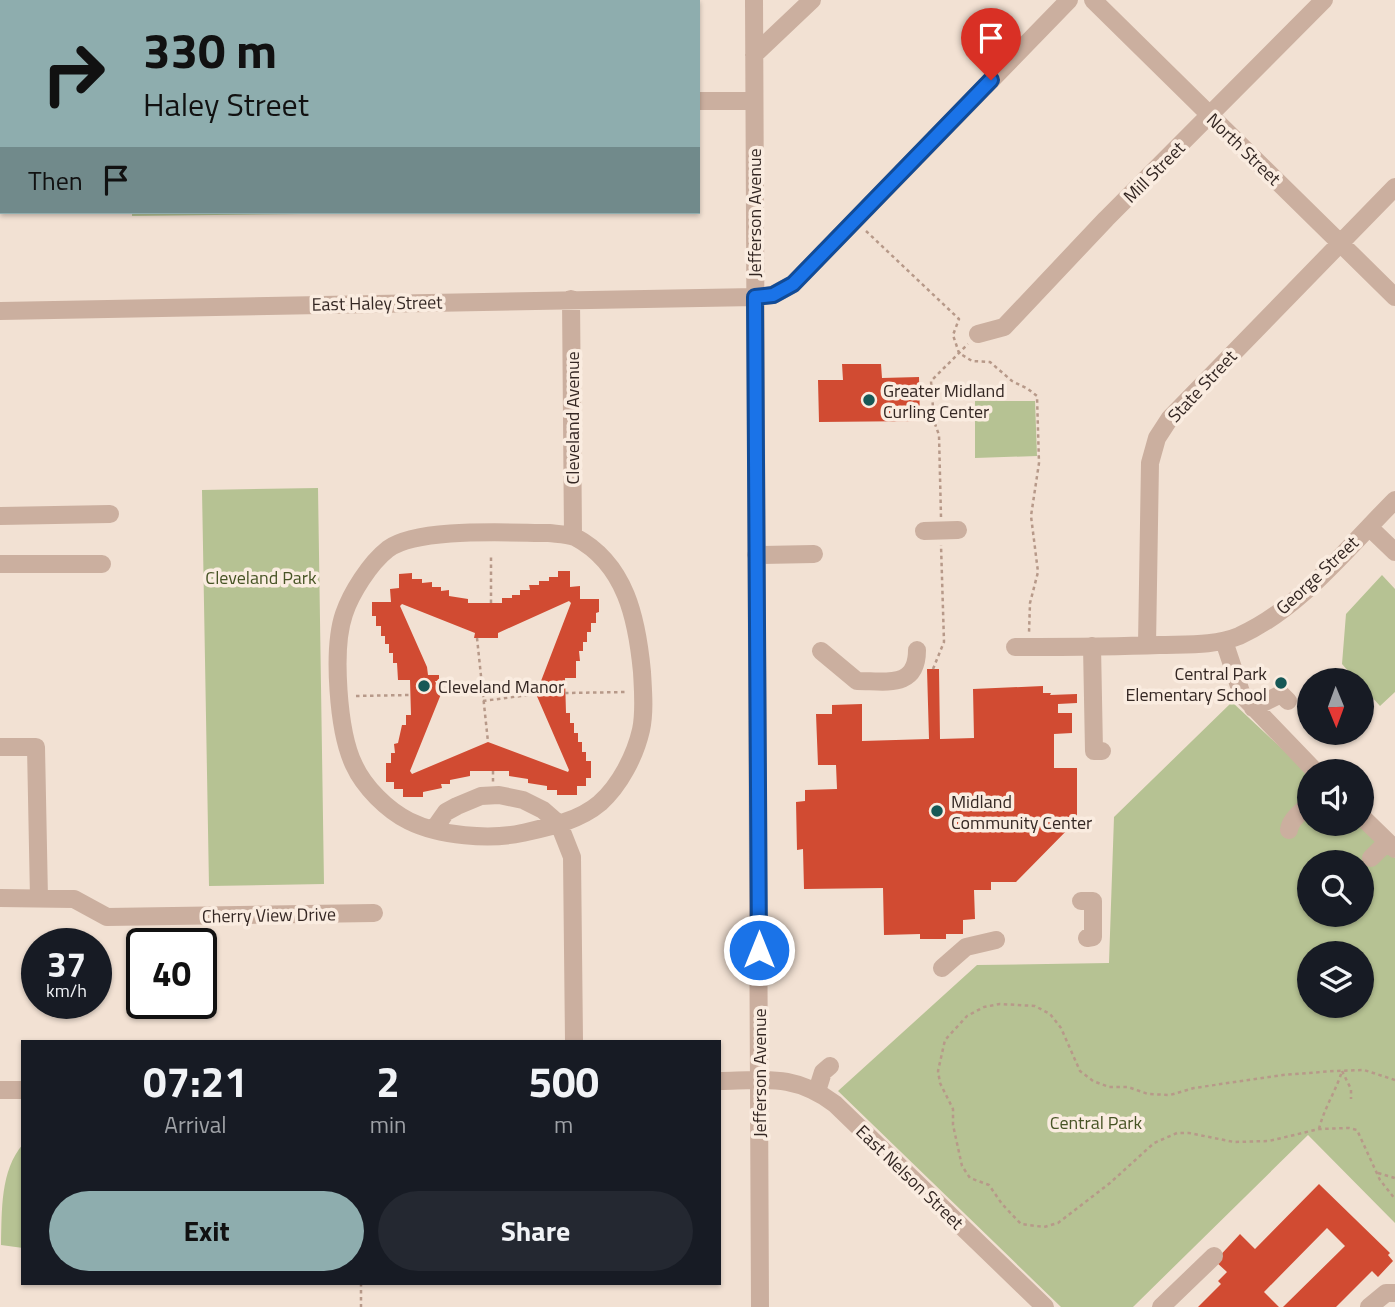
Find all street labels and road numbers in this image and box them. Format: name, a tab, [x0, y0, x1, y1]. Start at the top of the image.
street label: North Street	[1201, 107, 1288, 192]
street label: Mill Street	[1117, 134, 1192, 209]
street label: Jefferson Avenue	[741, 148, 768, 278]
street label: East Haley Street	[311, 288, 443, 318]
street label: State Street	[1161, 343, 1243, 428]
street label: Cleveland Avenue	[559, 351, 586, 485]
street label: George Street	[1270, 529, 1365, 621]
street label: Cherry View Drive	[202, 900, 336, 930]
street label: Jefferson Avenue	[746, 1008, 773, 1138]
street label: East Nelson Street	[850, 1118, 971, 1236]

